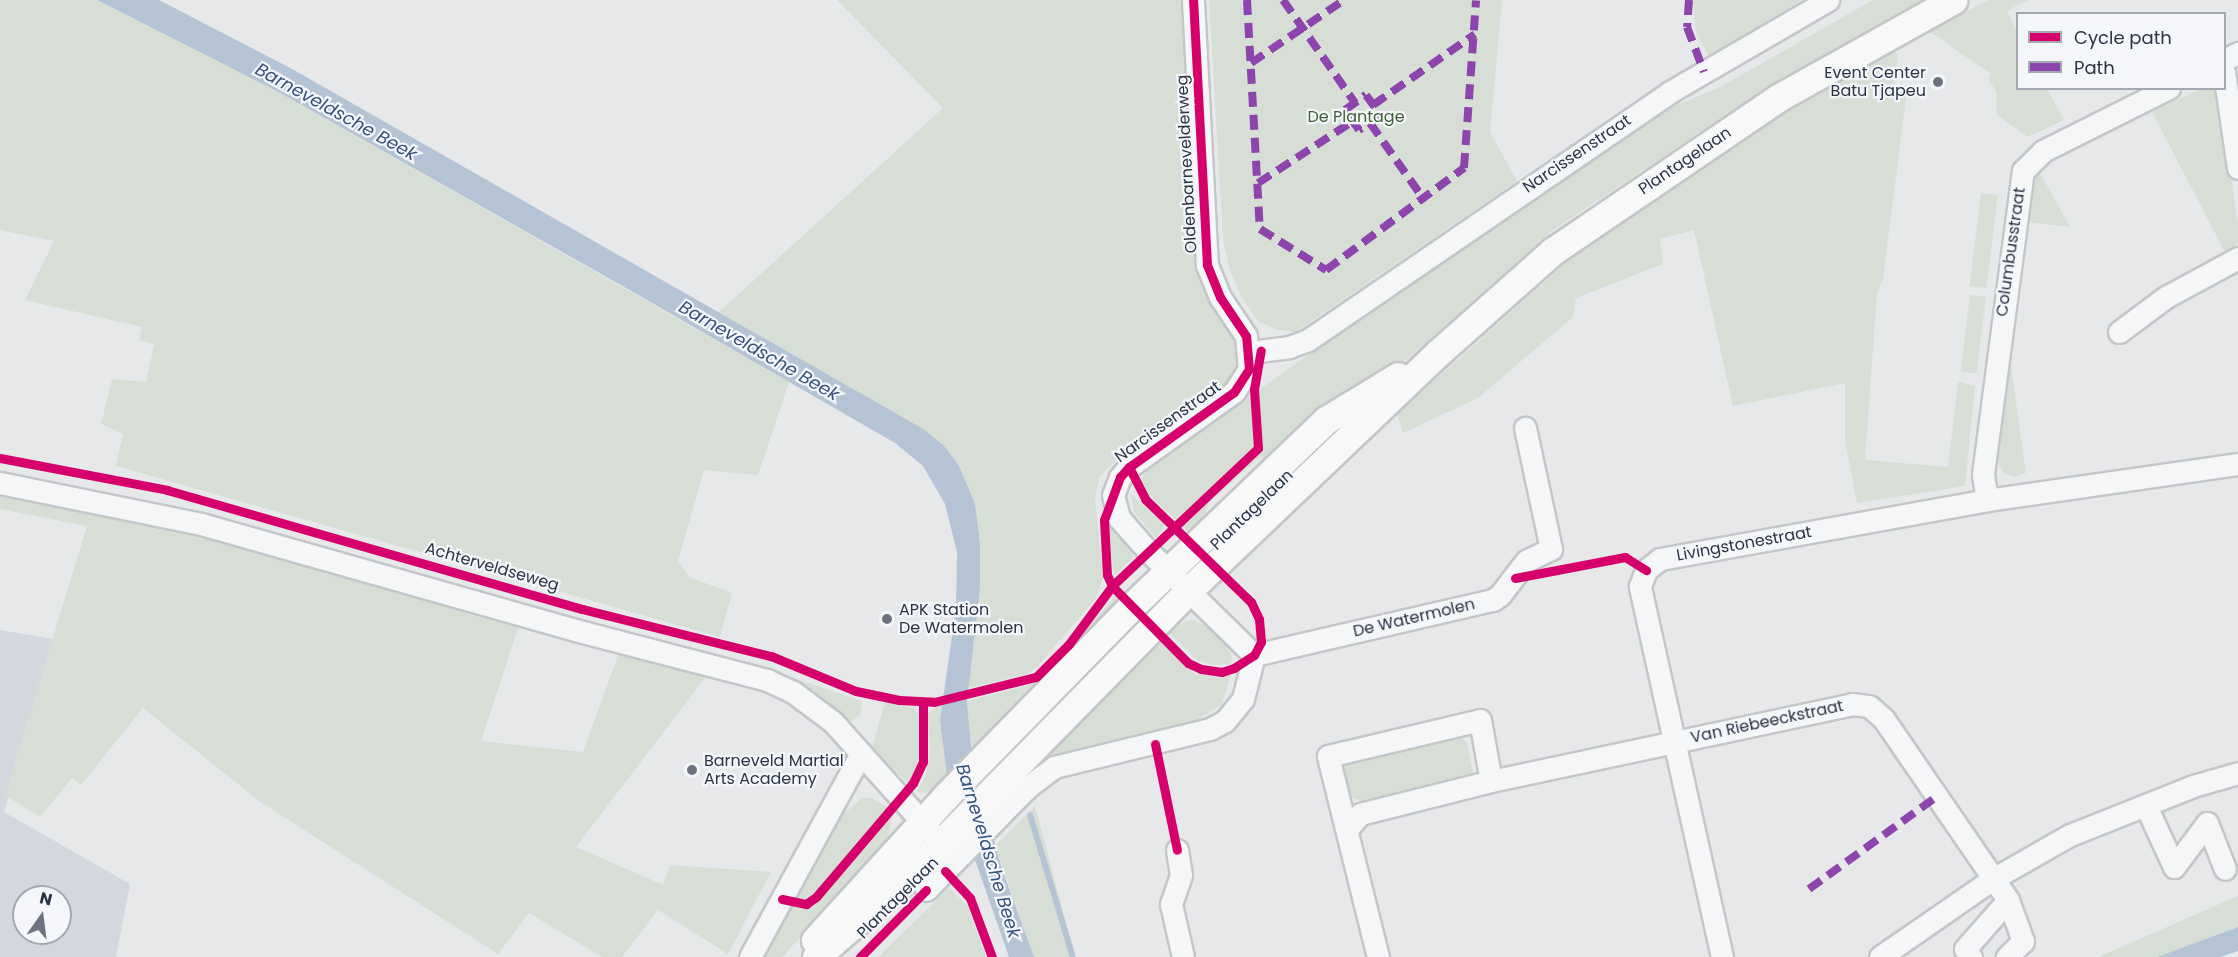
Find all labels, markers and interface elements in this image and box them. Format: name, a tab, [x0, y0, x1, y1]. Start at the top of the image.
legend	[2016, 12, 2226, 90]
text: Cycle path	[2074, 25, 2172, 50]
text: Path	[2074, 55, 2115, 80]
water label: Barneveldsche Beek	[251, 59, 421, 165]
place label: Event Center Batu Tjapeu	[1824, 63, 1926, 101]
street label: Oldenbarnevelderweg	[1173, 74, 1201, 254]
marker: Event Center Batu Tjapeu	[1931, 75, 1945, 89]
park label: De Plantage	[1307, 107, 1405, 127]
street label: Narcissenstraat	[1519, 111, 1635, 197]
street label: Plantagelaan	[1635, 123, 1735, 199]
street label: Columbusstraat	[1992, 186, 2030, 318]
water label: Barneveldsche Beek	[675, 296, 843, 406]
street label: Narcissenstraat	[1111, 377, 1225, 467]
street label: Plantagelaan	[1207, 466, 1297, 554]
street label: Livingstonestraat	[1675, 523, 1813, 565]
street label: Achterveldseweg	[423, 539, 561, 595]
street label: De Watermolen	[1351, 595, 1477, 641]
place label: APK Station De Watermolen	[899, 600, 1023, 638]
marker: APK Station De Watermolen	[880, 612, 894, 626]
street label: Van Riebeeckstraat	[1689, 696, 1845, 748]
place label: Barneveld Martial Arts Academy	[704, 751, 844, 789]
water label: Barneveldsche Beek	[951, 761, 1025, 941]
marker: Barneveld Martial Arts Academy	[685, 763, 699, 777]
street label: Plantagelaan	[853, 853, 943, 943]
north arrow	[12, 885, 72, 945]
text: N	[37, 886, 55, 912]

